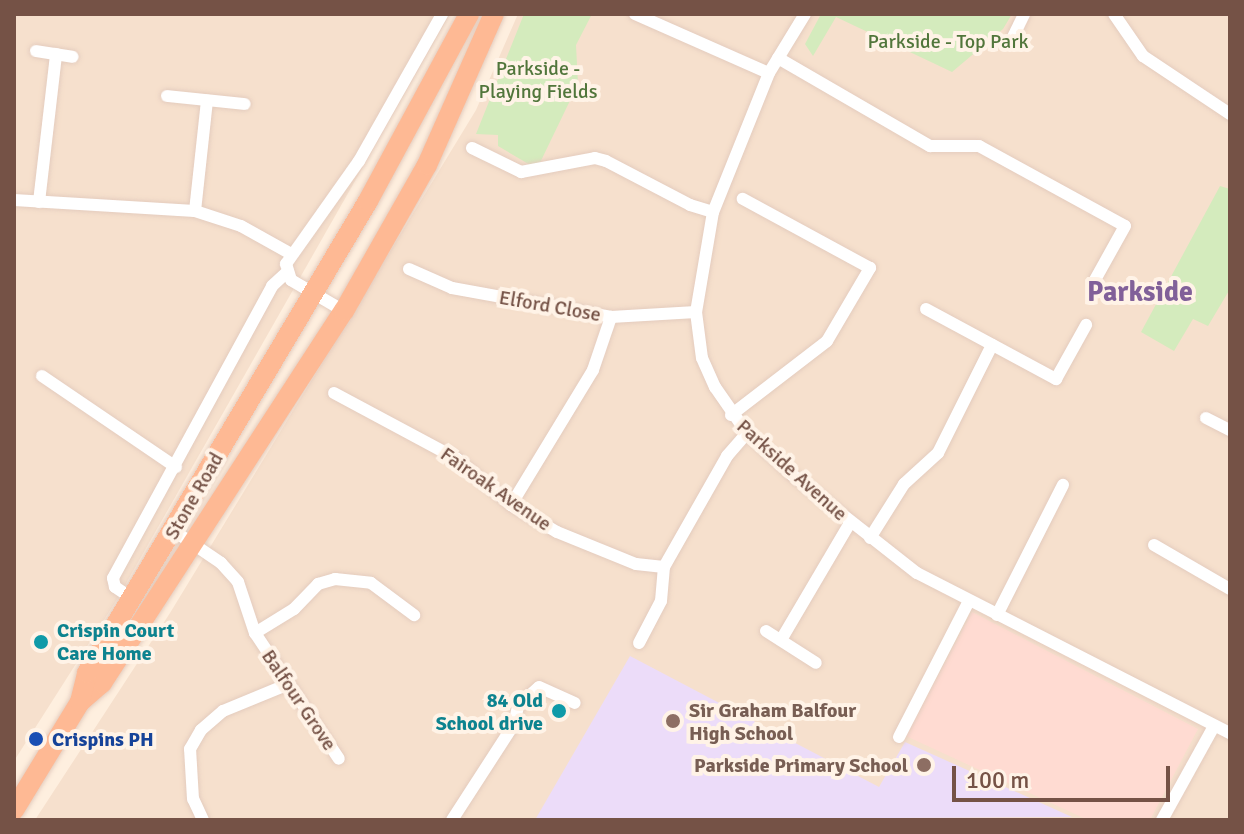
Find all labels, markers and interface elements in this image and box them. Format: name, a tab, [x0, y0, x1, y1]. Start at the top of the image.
park label: Parkside - Top Park	[867, 29, 1029, 53]
park label: Parkside - Playing Fields	[479, 57, 597, 104]
district label: Parkside	[1087, 275, 1193, 309]
street label: Elford Close	[497, 285, 603, 327]
street label: Parkside Avenue	[732, 414, 852, 526]
street label: Fairoak Avenue	[436, 442, 556, 536]
street label: Stone Road	[159, 448, 229, 544]
place label: Crispin Court Care Home	[57, 618, 174, 665]
marker: Crispin Court Care Home	[32, 633, 50, 651]
street label: Balfour Grove	[256, 645, 342, 755]
place label: 84 Old School drive	[436, 688, 543, 735]
place label: Sir Graham Balfour High School	[689, 698, 856, 745]
marker: 84 Old School drive	[550, 702, 568, 720]
marker: Sir Graham Balfour High School	[664, 712, 682, 730]
place label: Crispins PH	[52, 727, 154, 751]
marker: Crispins PH	[27, 730, 45, 748]
scale bar	[956, 750, 1174, 800]
place label: Parkside Primary School	[694, 753, 908, 777]
marker: Parkside Primary School	[915, 756, 933, 774]
text: 100 m	[966, 765, 1029, 795]

